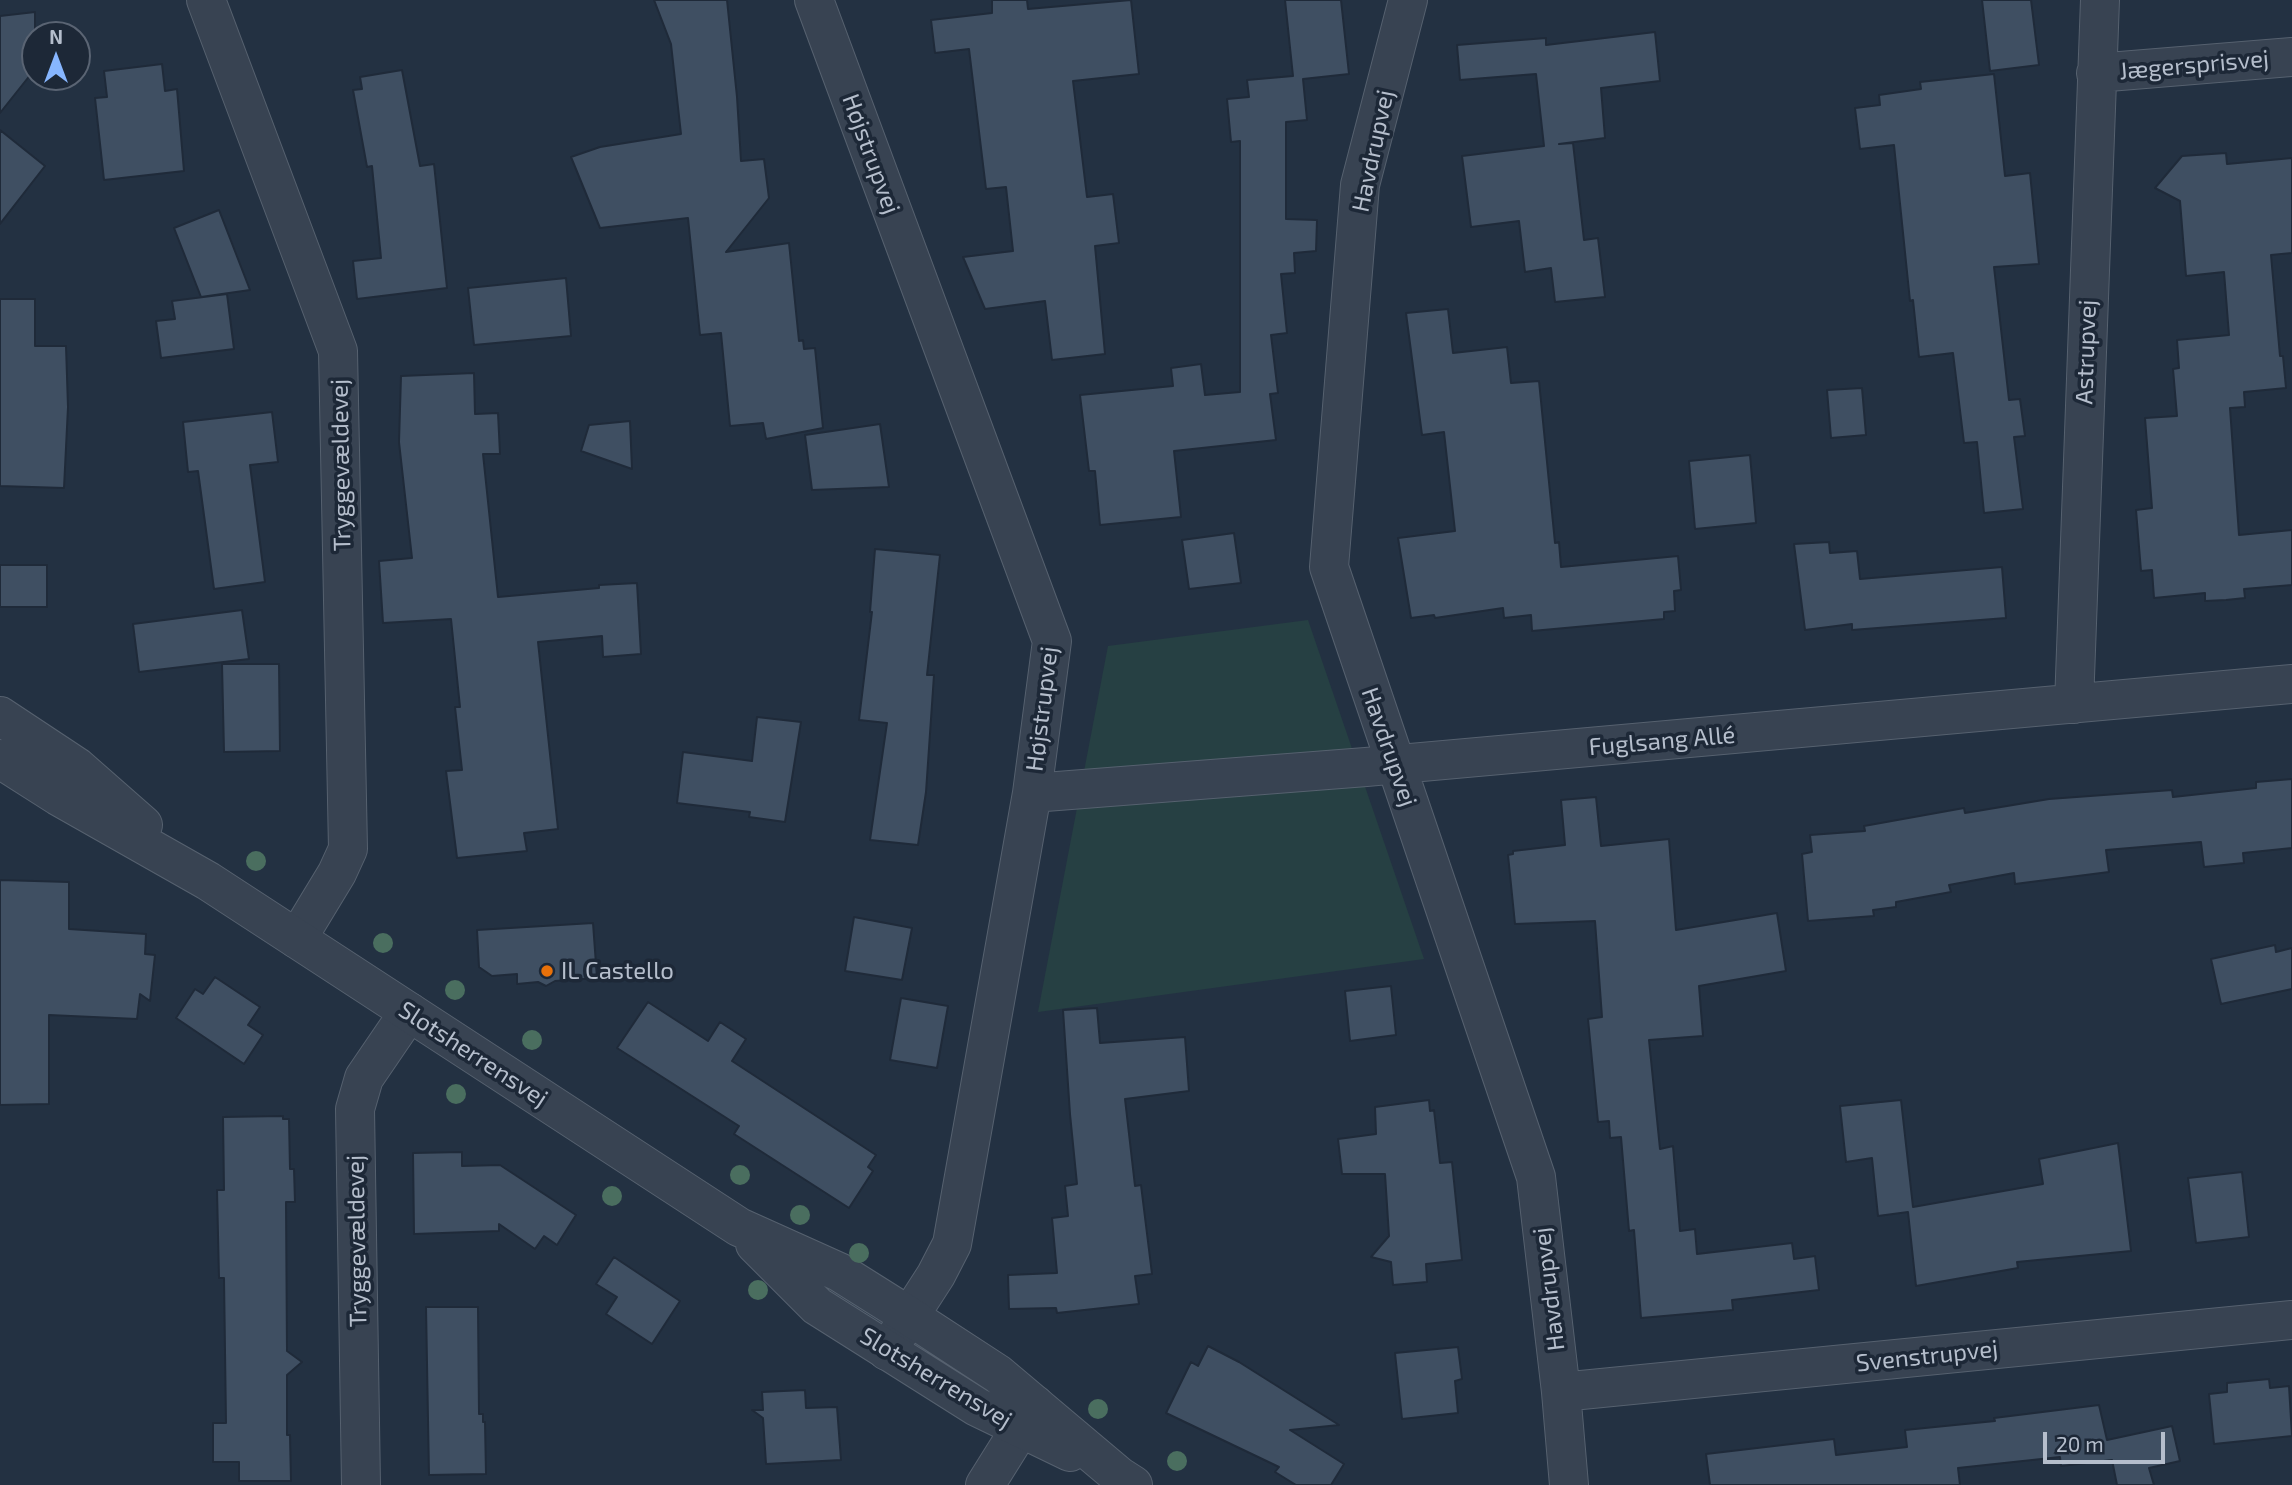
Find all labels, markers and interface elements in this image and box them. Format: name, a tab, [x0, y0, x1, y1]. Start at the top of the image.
north arrow	[21, 21, 91, 91]
text: N	[49, 25, 63, 48]
street label: Jægersprisvej	[2118, 44, 2270, 86]
street label: Havdrupvej	[1346, 87, 1400, 215]
street label: Højstrupvej	[836, 90, 906, 218]
street label: Astrupvej	[2070, 299, 2102, 405]
street label: Tryggevældevej	[325, 379, 357, 551]
street label: Højstrupvej	[1020, 645, 1064, 773]
street label: Havdrupvej	[1355, 684, 1423, 810]
street label: Fuglsang Allé	[1588, 720, 1736, 762]
place label: IL Castello	[561, 957, 674, 985]
marker: IL Castello	[539, 963, 555, 979]
street label: Slotsherrensvej	[393, 995, 553, 1113]
street label: Tryggevældevej	[341, 1155, 373, 1327]
street label: Havdrupvej	[1527, 1226, 1571, 1352]
street label: Slotsherrensvej	[855, 1321, 1017, 1435]
street label: Svenstrupvej	[1855, 1334, 1999, 1378]
scale bar	[2047, 1418, 2170, 1462]
text: 20 m	[2056, 1431, 2104, 1456]

